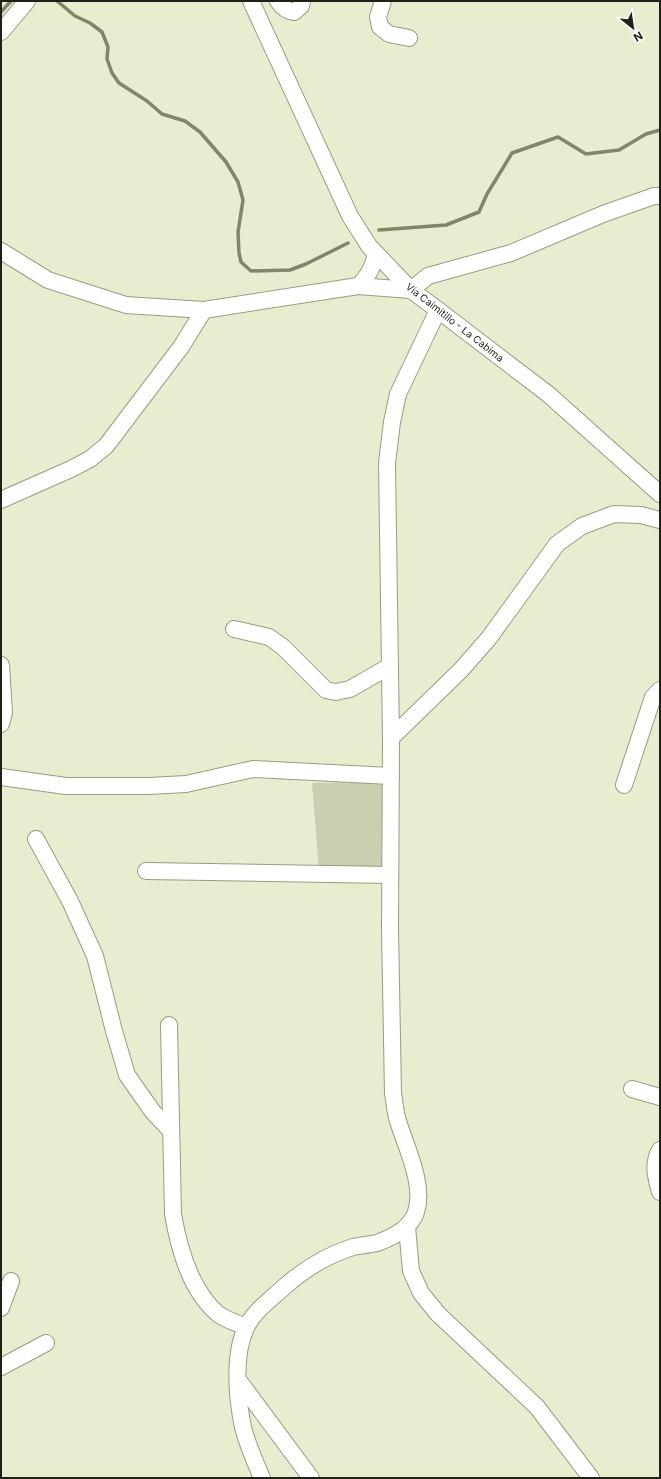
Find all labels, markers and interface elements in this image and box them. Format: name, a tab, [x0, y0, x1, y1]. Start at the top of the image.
north arrow	[613, 8, 653, 48]
text: N	[631, 29, 645, 45]
street label: Vía Caimitillo - La Cabima	[404, 280, 506, 364]

